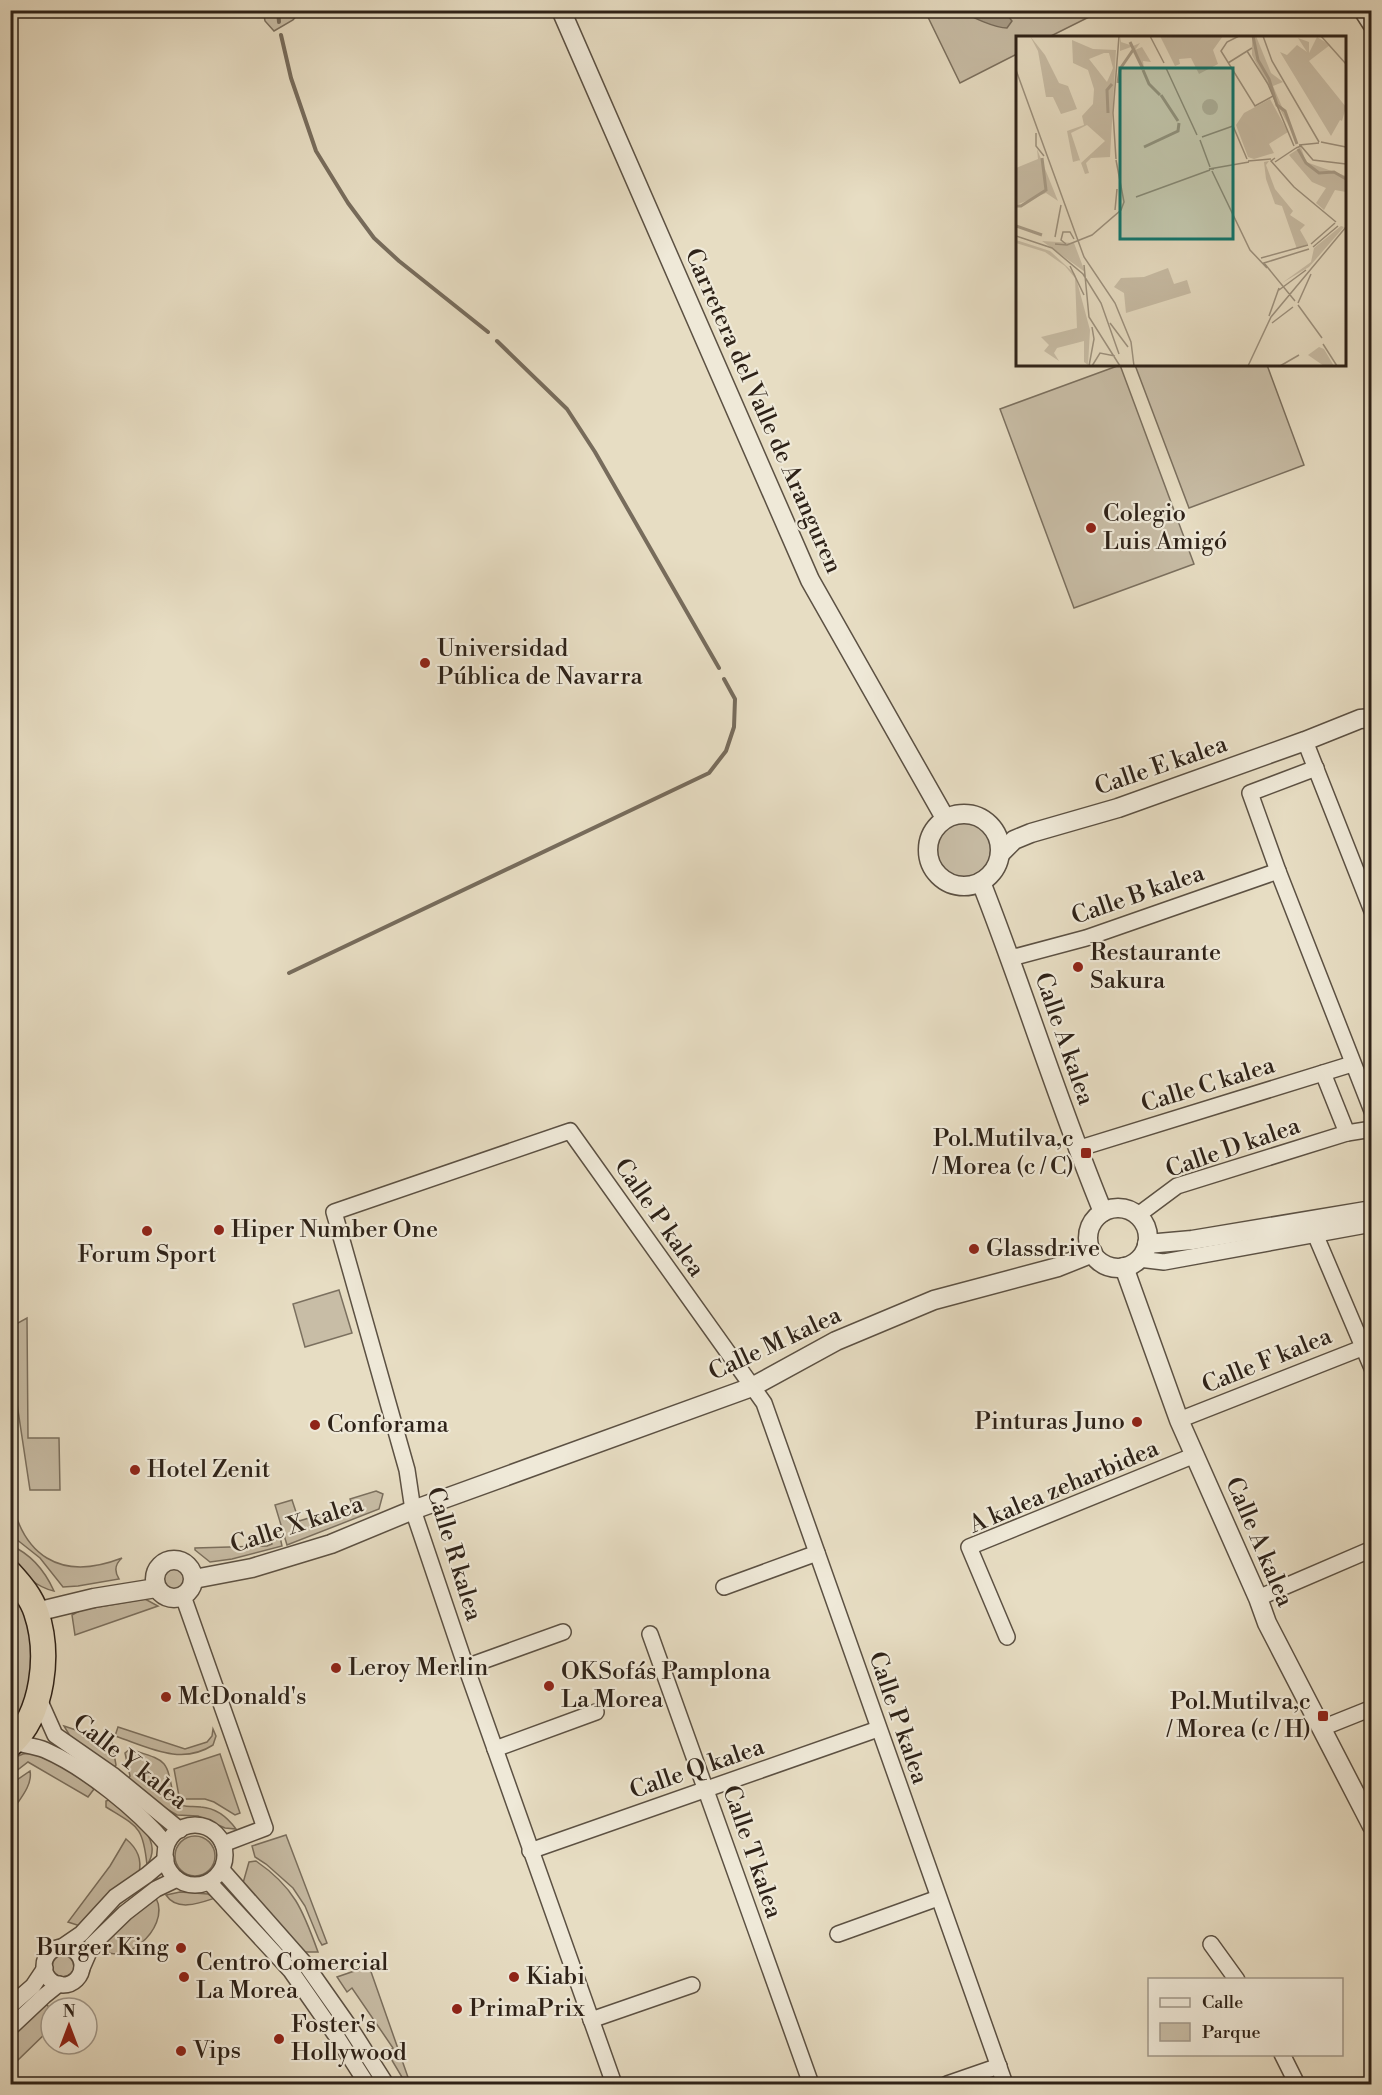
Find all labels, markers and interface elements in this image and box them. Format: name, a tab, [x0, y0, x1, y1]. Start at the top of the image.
inset map	[1016, 36, 1346, 366]
street label: Carretera del Valle de Aranguren	[678, 244, 848, 578]
place label: Colegio Luis Amigó	[1103, 499, 1227, 557]
marker: Colegio Luis Amigó	[1084, 521, 1098, 535]
place label: Universidad Pública de Navarra	[437, 634, 643, 692]
marker: Universidad Pública de Navarra	[418, 656, 432, 670]
street label: Calle E kalea	[1091, 729, 1232, 803]
street label: Calle B kalea	[1068, 858, 1209, 932]
place label: Restaurante Sakura	[1090, 938, 1221, 996]
marker: Restaurante Sakura	[1071, 960, 1085, 974]
street label: Calle A kalea	[1027, 969, 1101, 1110]
street label: Calle C kalea	[1138, 1050, 1279, 1120]
street label: Calle D kalea	[1162, 1111, 1305, 1185]
place label: Pol.Mutilva,c / Morea (c / C)	[932, 1124, 1074, 1182]
marker: Pol.Mutilva,c / Morea (c / C)	[1079, 1146, 1093, 1160]
street label: Calle P kalea	[607, 1153, 711, 1284]
place label: Hiper Number One	[231, 1215, 438, 1245]
marker: Hiper Number One	[212, 1223, 226, 1237]
marker: Forum Sport	[140, 1224, 154, 1238]
place label: Glassdrive	[986, 1234, 1100, 1264]
place label: Forum Sport	[78, 1240, 217, 1270]
marker: Glassdrive	[967, 1242, 981, 1256]
street label: Calle M kalea	[704, 1300, 847, 1388]
street label: Calle F kalea	[1198, 1321, 1337, 1401]
place label: Pinturas Juno	[975, 1407, 1125, 1437]
place label: Conforama	[327, 1410, 449, 1440]
marker: Pinturas Juno	[1130, 1415, 1144, 1429]
marker: Conforama	[308, 1418, 322, 1432]
street label: A kalea zeharbidea	[964, 1433, 1164, 1541]
place label: Hotel Zenit	[147, 1455, 271, 1485]
marker: Hotel Zenit	[128, 1463, 142, 1477]
street label: Calle A kalea	[1218, 1473, 1300, 1612]
street label: Calle R kalea	[419, 1484, 489, 1625]
street label: Calle X kalea	[227, 1489, 368, 1561]
street label: Calle P kalea	[861, 1648, 935, 1789]
place label: Leroy Merlin	[348, 1653, 488, 1683]
place label: OKSofás Pamplona La Morea	[561, 1657, 771, 1715]
marker: Leroy Merlin	[329, 1661, 343, 1675]
marker: OKSofás Pamplona La Morea	[542, 1679, 556, 1693]
place label: McDonald's	[178, 1682, 307, 1712]
place label: Pol.Mutilva,c / Morea (c / H)	[1166, 1687, 1311, 1745]
marker: McDonald's	[159, 1690, 173, 1704]
street label: Calle Y kalea	[67, 1708, 194, 1817]
marker: Pol.Mutilva,c / Morea (c / H)	[1316, 1709, 1330, 1723]
street label: Calle Q kalea	[626, 1732, 769, 1806]
street label: Calle T kalea	[715, 1782, 789, 1923]
place label: Burger King	[36, 1933, 170, 1963]
marker: Burger King	[174, 1941, 188, 1955]
place label: Centro Comercial La Morea	[196, 1948, 388, 2006]
place label: Kiabi	[526, 1962, 585, 1992]
marker: Centro Comercial La Morea	[177, 1970, 191, 1984]
marker: Kiabi	[507, 1970, 521, 1984]
legend	[1148, 1978, 1343, 2056]
text: Calle	[1202, 1991, 1243, 2014]
place label: PrimaPrix	[469, 1994, 586, 2024]
north arrow	[39, 1996, 99, 2056]
text: N	[63, 2002, 76, 2022]
marker: PrimaPrix	[450, 2002, 464, 2016]
place label: Foster's Hollywood	[291, 2010, 407, 2068]
text: Parque	[1202, 2021, 1261, 2044]
marker: Foster's Hollywood	[272, 2032, 286, 2046]
place label: Vips	[192, 2036, 241, 2066]
marker: Vips	[174, 2044, 188, 2058]

